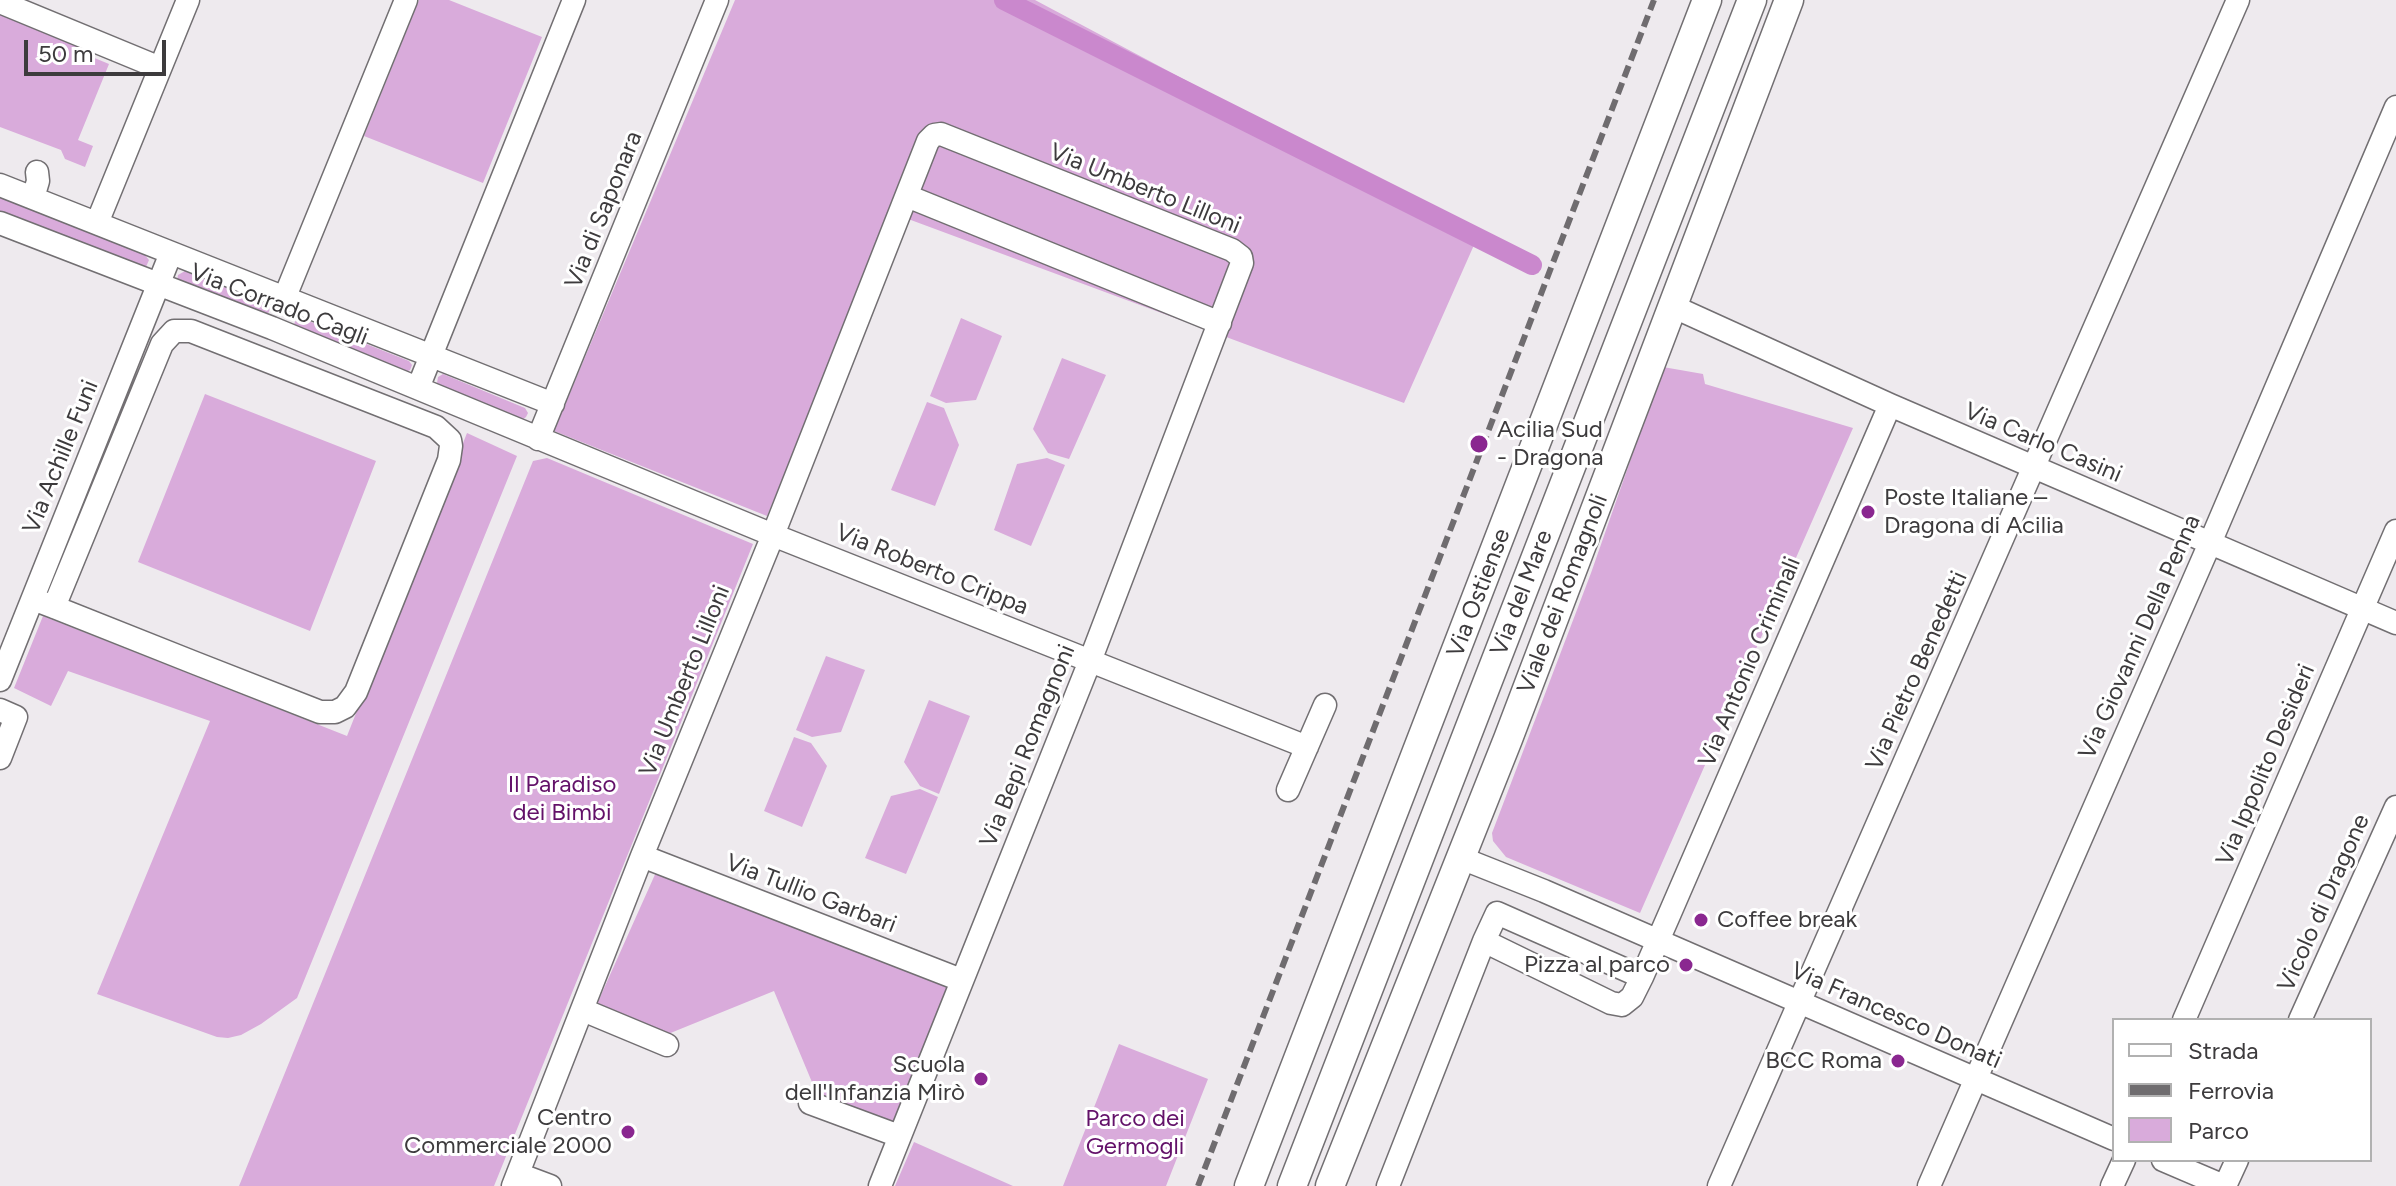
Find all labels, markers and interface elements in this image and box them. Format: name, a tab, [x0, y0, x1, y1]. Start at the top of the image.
scale bar	[28, 24, 170, 74]
text: 50 m	[38, 39, 94, 68]
street label: Via di Saponara	[559, 127, 649, 293]
street label: Via Umberto Lilloni	[1045, 138, 1245, 240]
street label: Via Corrado Cagli	[186, 258, 372, 352]
street label: Via Achille Funi	[17, 376, 105, 538]
street label: Via Carlo Casini	[1960, 397, 2126, 489]
place label: Acilia Sud - Dragona	[1497, 416, 1603, 472]
marker: Acilia Sud - Dragona	[1468, 433, 1490, 455]
place label: Poste Italiane – Dragona di Acilia	[1884, 484, 2064, 540]
street label: Viale dei Romagnoli	[1512, 490, 1614, 698]
marker: Poste Italiane – Dragona di Acilia	[1859, 503, 1877, 521]
street label: Via Giovanni Della Penna	[2073, 510, 2207, 764]
street label: Via Roberto Crippa	[832, 518, 1032, 622]
street label: Via Ostiense	[1441, 525, 1517, 661]
street label: Via del Mare	[1485, 526, 1559, 660]
street label: Via Antonio Criminali	[1693, 553, 1807, 771]
street label: Via Pietro Benedetti	[1860, 567, 1974, 775]
street label: Via Umberto Lilloni	[634, 581, 736, 781]
street label: Via Bepi Romagnoni	[974, 641, 1082, 851]
street label: Via Ippolito Desideri	[2211, 660, 2321, 870]
park label: Il Paradiso dei Bimbi	[508, 771, 616, 827]
street label: Vicolo di Dragone	[2272, 810, 2376, 996]
street label: Via Tullio Garbari	[722, 848, 900, 940]
place label: Coffee break	[1717, 906, 1857, 934]
marker: Coffee break	[1692, 911, 1710, 929]
place label: Pizza al parco	[1524, 951, 1670, 979]
marker: Pizza al parco	[1677, 956, 1695, 974]
street label: Via Francesco Donati	[1786, 957, 2006, 1075]
legend	[2112, 1018, 2372, 1162]
text: Strada	[2188, 1036, 2258, 1065]
place label: BCC Roma	[1765, 1047, 1882, 1075]
place label: Scuola dell'Infanzia Mirò	[785, 1051, 965, 1107]
marker: BCC Roma	[1889, 1052, 1907, 1070]
marker: Scuola dell'Infanzia Mirò	[972, 1070, 990, 1088]
text: Ferrovia	[2188, 1076, 2274, 1105]
place label: Centro Commerciale 2000	[404, 1104, 612, 1160]
park label: Parco dei Germogli	[1085, 1105, 1185, 1161]
text: Parco	[2188, 1116, 2249, 1145]
marker: Centro Commerciale 2000	[619, 1123, 637, 1141]

